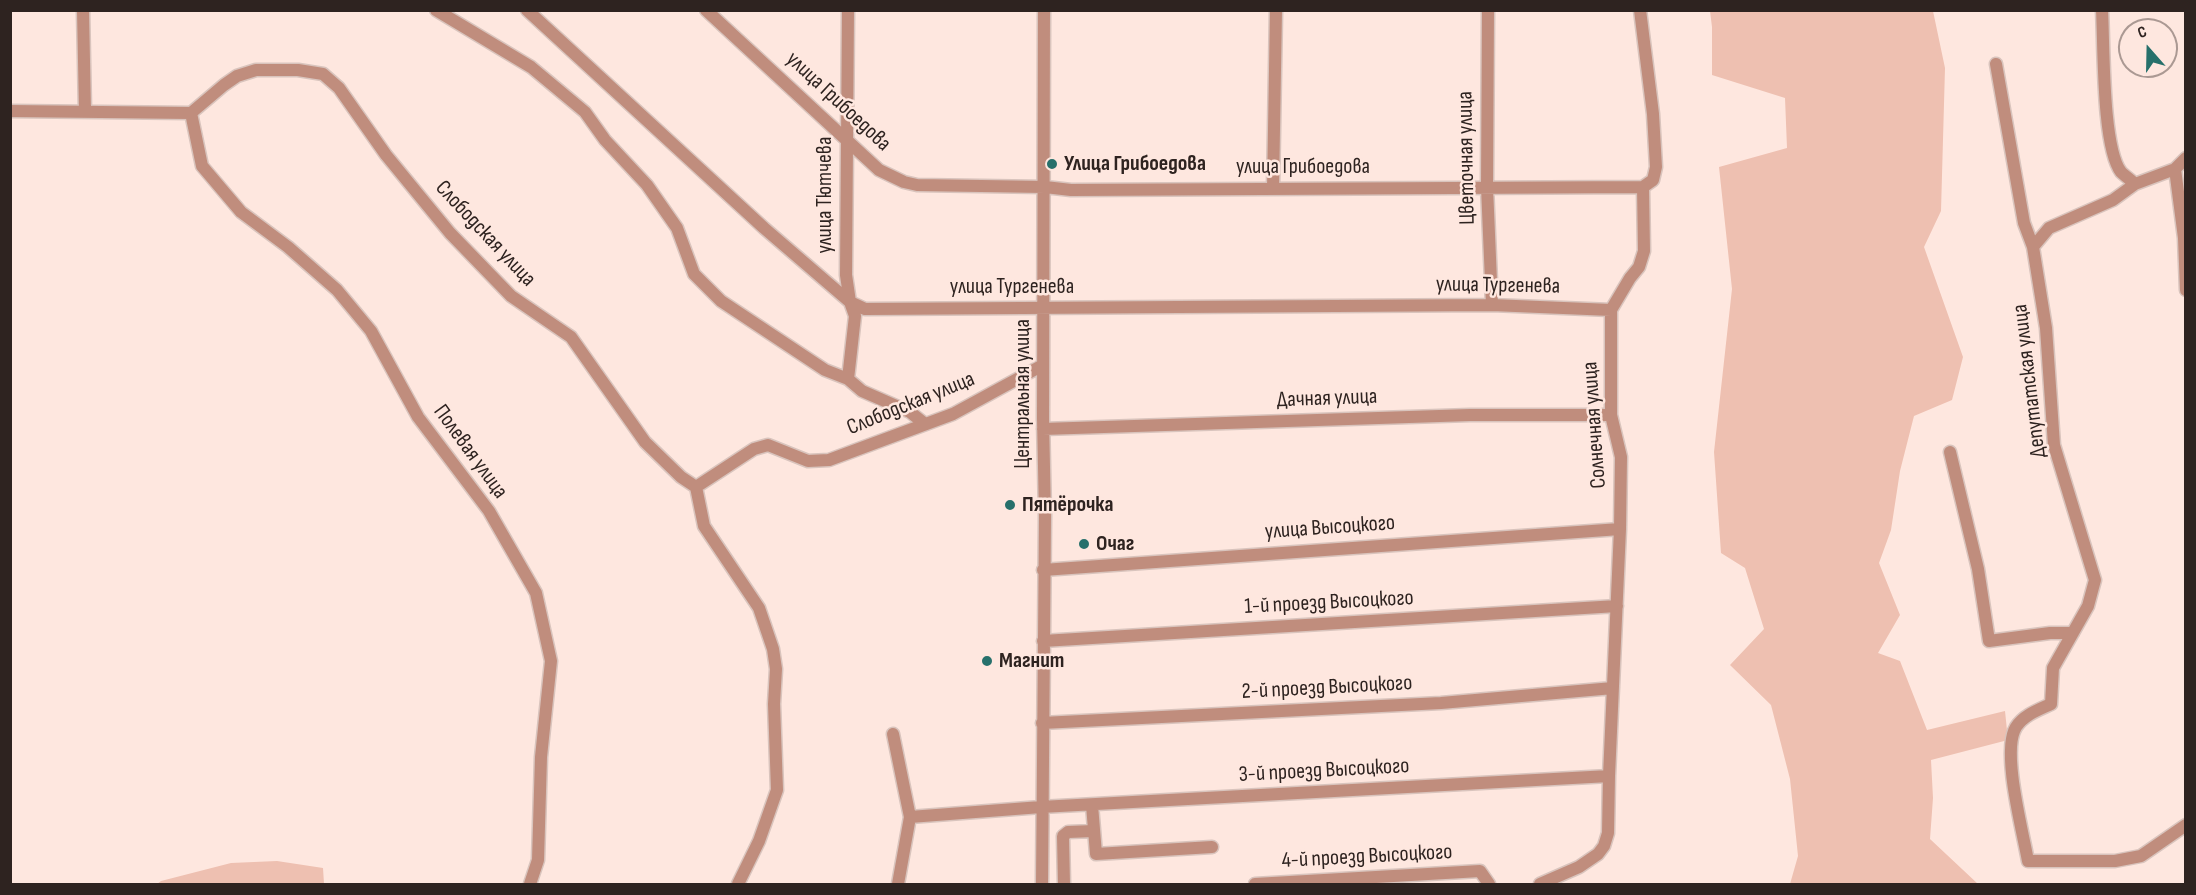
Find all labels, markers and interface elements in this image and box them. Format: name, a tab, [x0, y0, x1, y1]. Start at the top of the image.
north arrow	[2118, 18, 2178, 78]
text: С	[2135, 22, 2149, 43]
street label: улица Грибоедова	[780, 47, 896, 157]
street label: Цветочная улица	[1453, 91, 1481, 225]
street label: улица Тютчева	[812, 137, 838, 253]
place label: Улица Грибоедова	[1064, 151, 1206, 177]
street label: улица Грибоедова	[1236, 154, 1370, 180]
marker: Улица Грибоедова	[1045, 157, 1059, 171]
street label: Слободская улица	[429, 175, 541, 293]
street label: улица Тургенева	[1436, 272, 1560, 300]
street label: улица Тургенева	[950, 274, 1074, 300]
street label: Депутатская улица	[2007, 303, 2053, 459]
street label: Центральная улица	[1010, 319, 1036, 469]
street label: Солнечная улица	[1577, 361, 1613, 489]
street label: Слободская улица	[843, 366, 979, 442]
street label: Дачная улица	[1276, 384, 1378, 414]
street label: Полевая улица	[427, 400, 513, 504]
place label: Пятёрочка	[1022, 492, 1113, 518]
marker: Пятёрочка	[1003, 498, 1017, 512]
street label: улица Высоцкого	[1264, 510, 1396, 546]
place label: Очаг	[1096, 531, 1134, 557]
marker: Очаг	[1077, 537, 1091, 551]
street label: 1-й проезд Высоцкого	[1244, 585, 1414, 621]
place label: Магнит	[999, 648, 1064, 674]
marker: Магнит	[980, 654, 994, 668]
street label: 2-й проезд Высоцкого	[1241, 670, 1413, 706]
street label: 3-й проезд Высоцкого	[1238, 753, 1410, 789]
street label: 4-й проезд Высоцкого	[1281, 839, 1453, 875]

